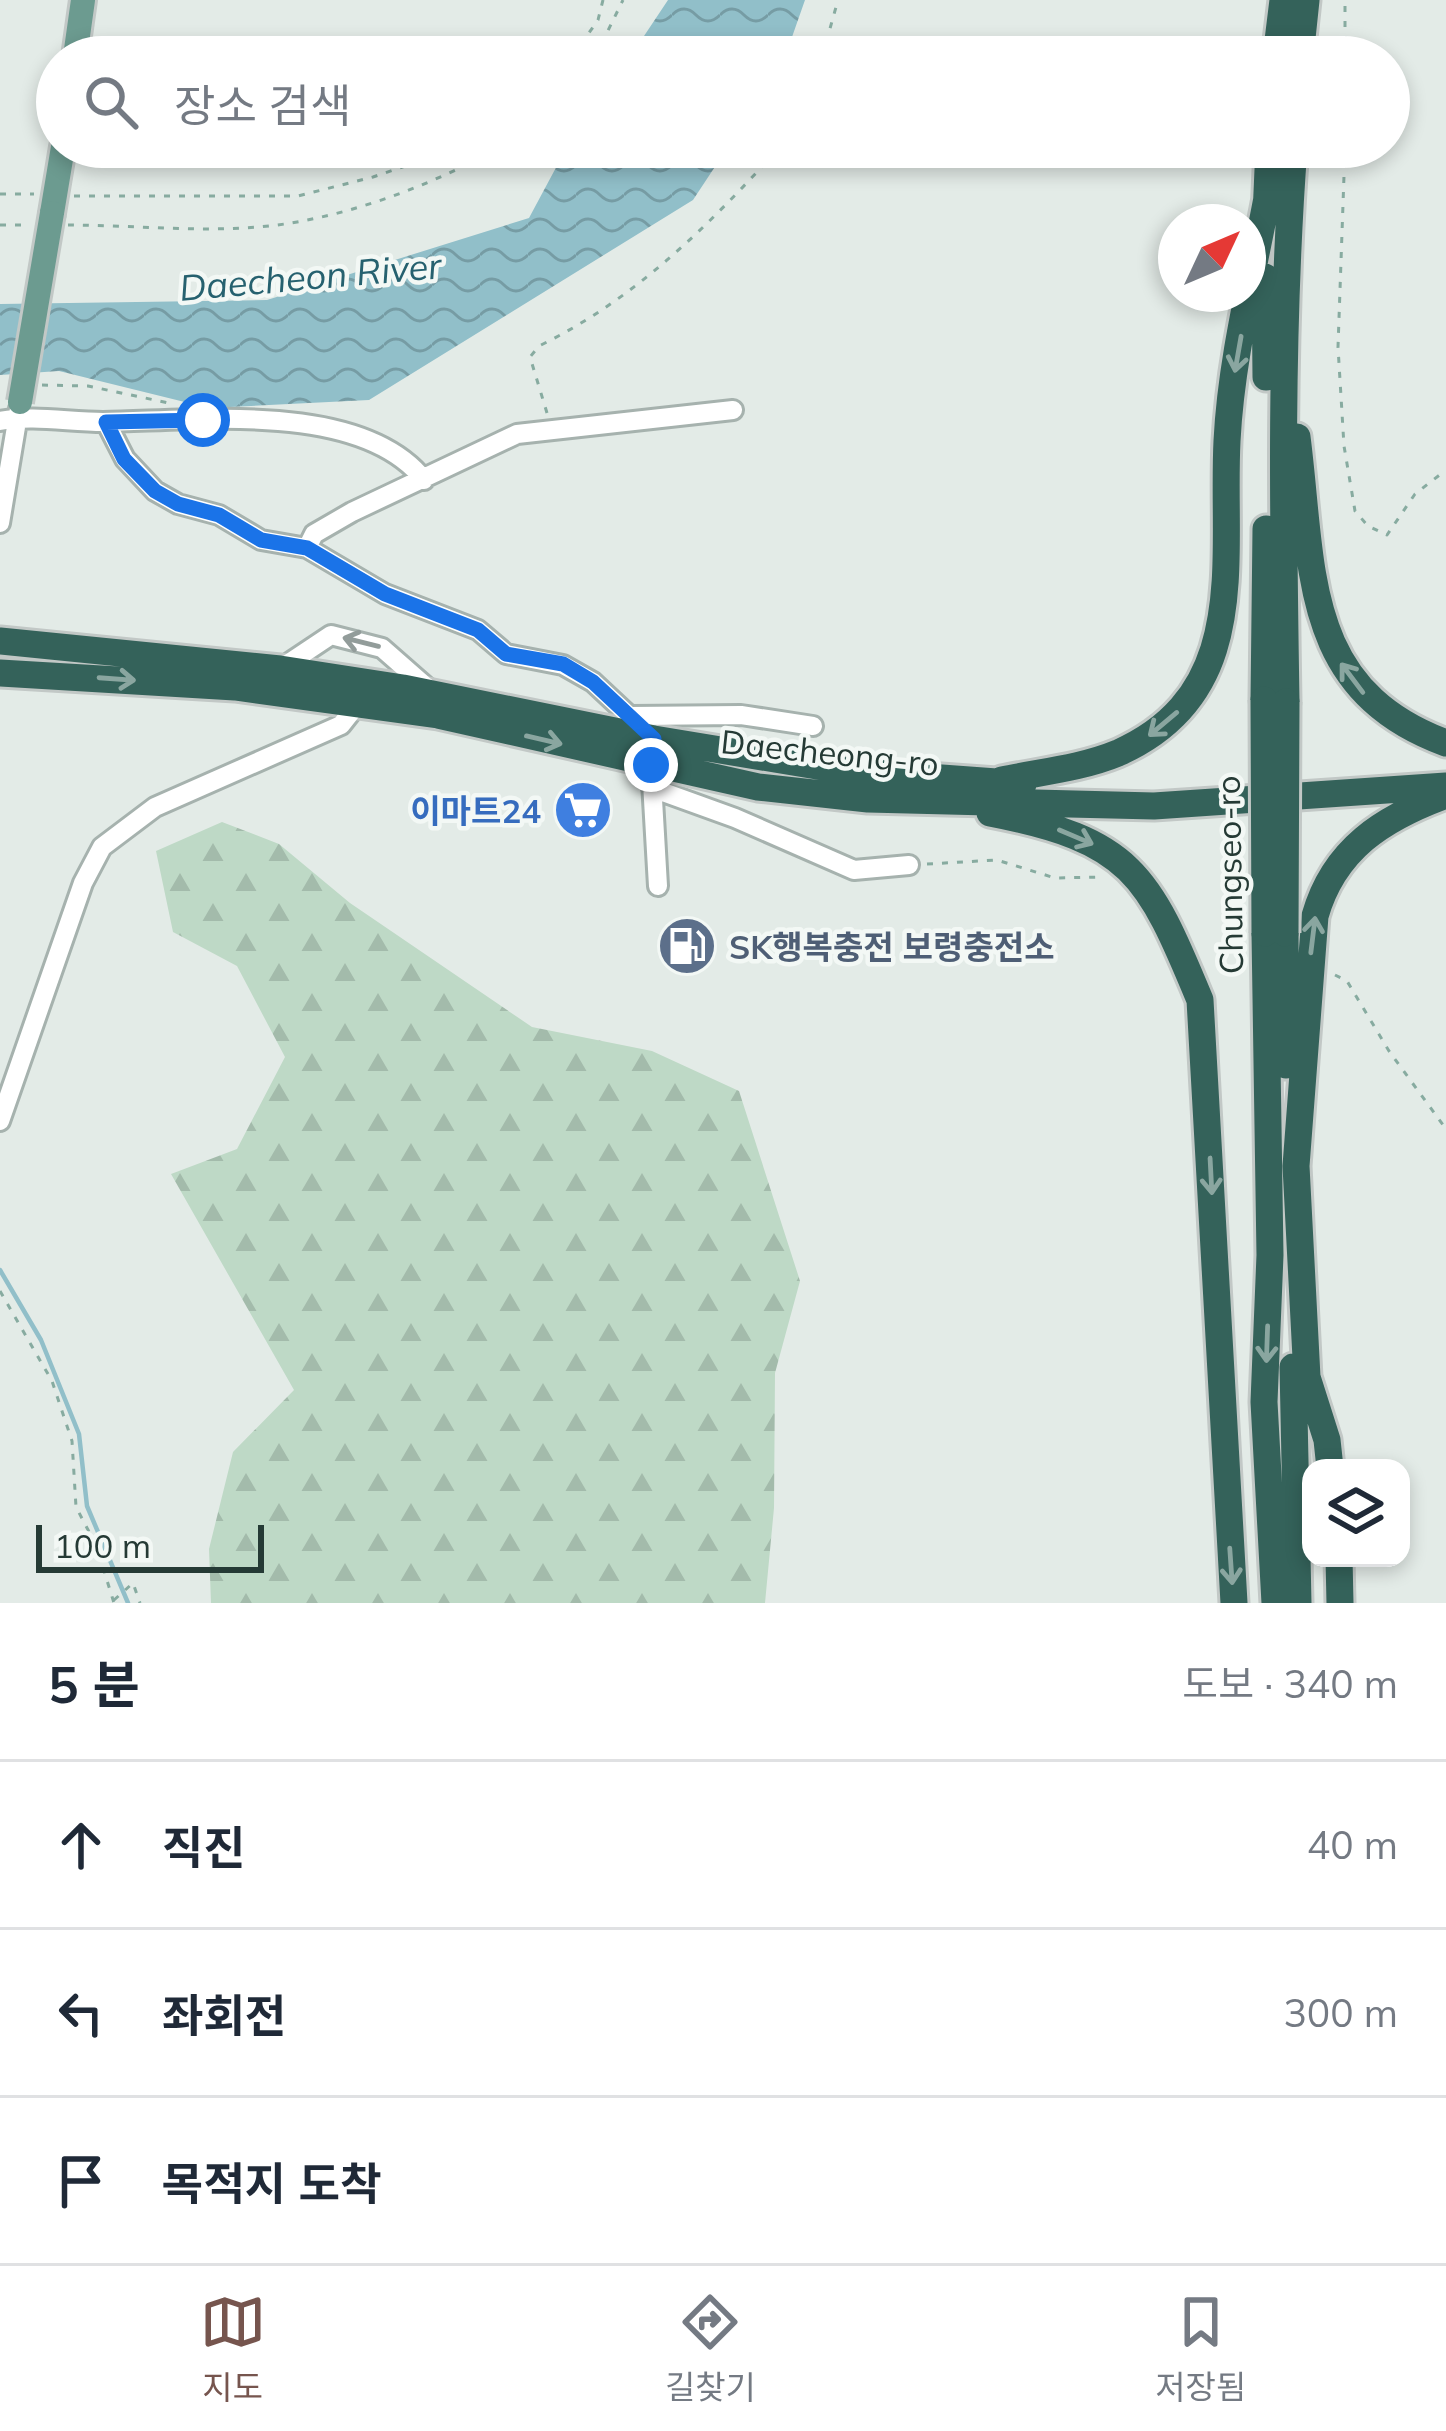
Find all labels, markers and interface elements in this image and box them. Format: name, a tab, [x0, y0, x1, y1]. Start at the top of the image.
search box	[36, 36, 1410, 168]
icon: search	[78, 69, 144, 135]
text: 장소 검색	[174, 77, 351, 133]
north arrow	[1158, 204, 1266, 312]
water label: Daecheon River	[177, 242, 445, 310]
one-way arrow	[1226, 334, 1249, 373]
route start	[176, 393, 230, 447]
one-way arrow	[343, 630, 381, 652]
one-way arrow	[1339, 662, 1365, 695]
one-way arrow	[97, 668, 136, 691]
one-way arrow	[1148, 709, 1179, 737]
street label: Daecheong-ro	[719, 720, 941, 784]
one-way arrow	[524, 730, 562, 752]
route end	[624, 738, 678, 792]
street label: Chungseo-ro	[1207, 775, 1251, 975]
supermarket icon: 이마트24	[552, 779, 614, 841]
place label: 이마트24	[410, 790, 541, 831]
one-way arrow	[1056, 828, 1093, 849]
fuel station icon: SK행복충전 보령충전소	[656, 915, 718, 977]
one-way arrow	[1302, 916, 1324, 955]
place label: SK행복충전 보령충전소	[729, 926, 1055, 967]
one-way arrow	[1200, 1156, 1223, 1195]
one-way arrow	[1255, 1324, 1278, 1363]
map controls	[1302, 1459, 1410, 1567]
button: layers	[1302, 1459, 1410, 1567]
scale bar	[36, 1519, 264, 1572]
text: 100 m	[54, 1525, 151, 1566]
one-way arrow	[1220, 1546, 1243, 1585]
text: 5 분	[48, 1652, 140, 1716]
text: 도보 · 340 m	[1182, 1659, 1398, 1708]
icon: ahead	[48, 1812, 114, 1878]
text: 직진	[162, 1819, 245, 1875]
text: 40 m	[1307, 1820, 1398, 1869]
icon: left	[48, 1980, 114, 2046]
text: 좌회전	[162, 1987, 286, 2043]
text: 300 m	[1283, 1988, 1398, 2037]
icon: arrive	[48, 2148, 114, 2214]
text: 목적지 도착	[162, 2155, 381, 2211]
tab: 지도	[200, 2289, 266, 2409]
tab: 길찾기	[665, 2289, 756, 2409]
tab: 저장됨	[1155, 2289, 1246, 2409]

